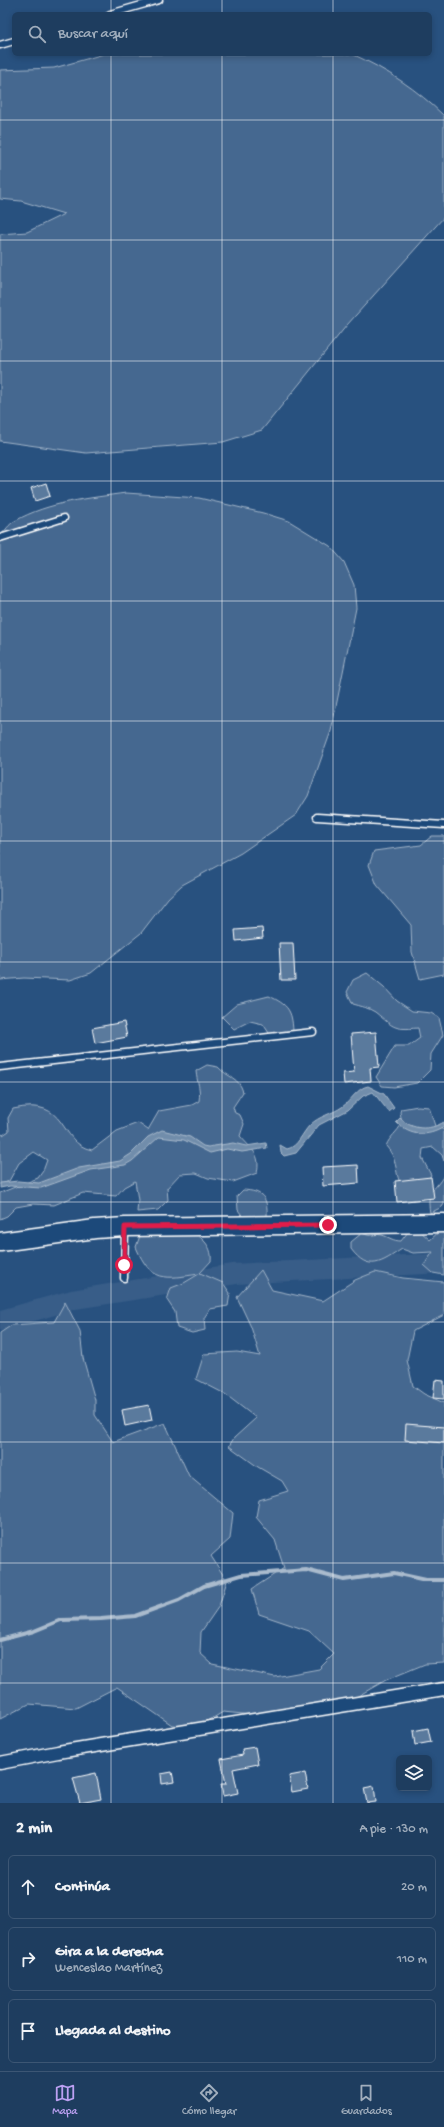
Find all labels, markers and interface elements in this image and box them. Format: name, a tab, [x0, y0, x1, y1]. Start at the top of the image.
search box	[12, 12, 432, 56]
icon: search	[26, 23, 48, 45]
text: Buscar aquí	[58, 25, 128, 43]
route end	[319, 1216, 337, 1234]
route start	[115, 1256, 133, 1274]
map controls	[396, 1755, 432, 1791]
button: layers	[396, 1755, 432, 1791]
text: 2 min	[16, 1819, 52, 1839]
text: A pie · 130 m	[359, 1822, 428, 1837]
icon: ahead	[17, 1876, 39, 1898]
text: Continúa	[55, 1878, 110, 1896]
text: 20 m	[401, 1880, 427, 1895]
text: Gira a la derecha	[55, 1943, 163, 1961]
icon: right	[17, 1948, 39, 1970]
text: 110 m	[397, 1952, 427, 1967]
text: Wenceslao Martínez	[55, 1961, 162, 1976]
icon: arrive	[17, 2020, 39, 2042]
text: Llegada al destino	[55, 2022, 171, 2040]
tab: Mapa	[52, 2082, 77, 2118]
tab: Cómo llegar	[182, 2082, 236, 2118]
tab: Guardados	[341, 2082, 392, 2118]

